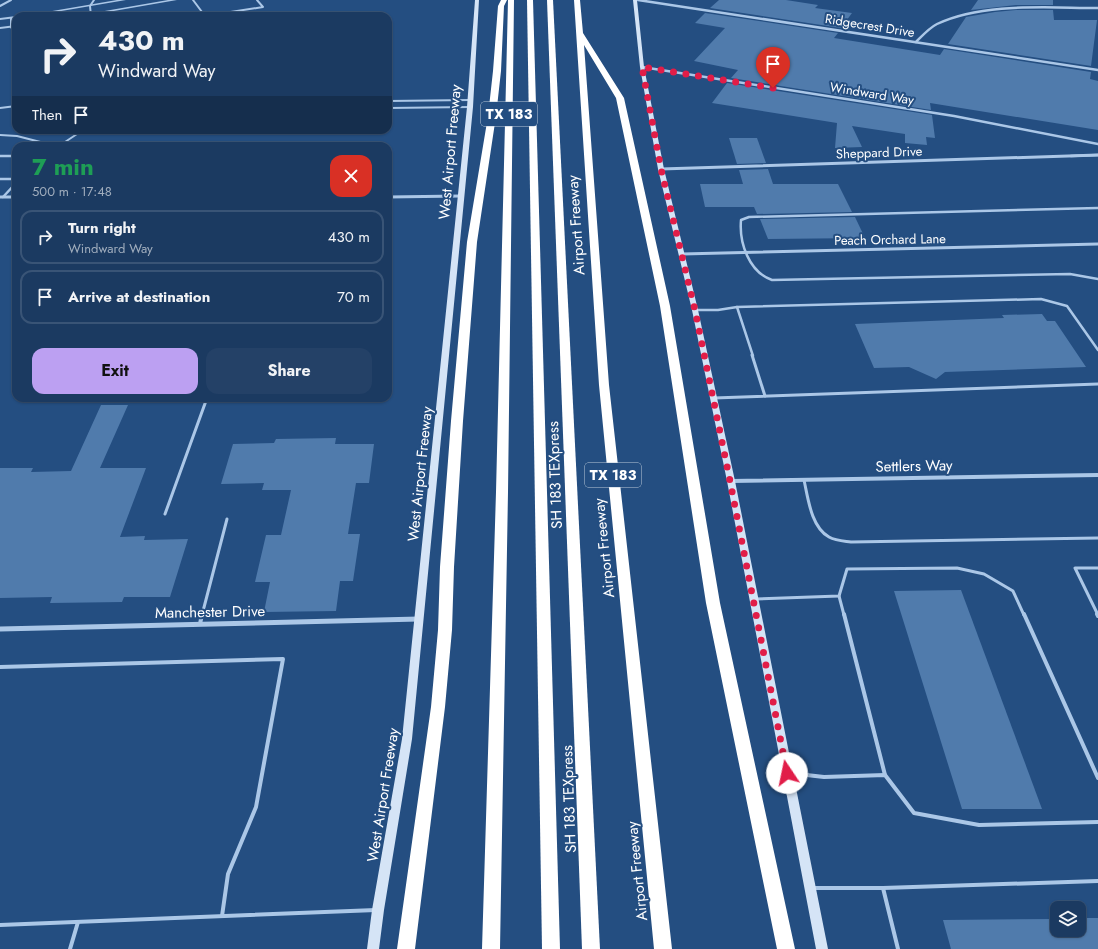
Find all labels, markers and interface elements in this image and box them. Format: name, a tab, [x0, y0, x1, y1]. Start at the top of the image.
street label: Ridgecrest Drive	[824, 9, 916, 42]
text: 430 m	[98, 20, 185, 61]
icon: right	[32, 28, 84, 80]
pin	[756, 47, 790, 88]
icon: arrive	[762, 53, 784, 75]
text: Windward Way	[98, 58, 215, 84]
street label: Windward Way	[829, 77, 916, 110]
street label: West Airport Freeway	[433, 83, 467, 221]
road number: TX 183	[481, 102, 537, 126]
text: Then	[32, 104, 62, 126]
icon: arrive	[70, 104, 92, 126]
street label: Sheppard Drive	[836, 141, 923, 164]
text: 7 min	[32, 149, 94, 184]
button: close	[330, 155, 372, 197]
street label: Airport Freeway	[562, 174, 590, 276]
text: 500 m · 17:48	[32, 182, 112, 201]
text: Turn right	[68, 217, 136, 239]
icon: right	[34, 226, 56, 248]
text: 430 m	[328, 226, 370, 248]
street label: Peach Orchard Lane	[834, 229, 946, 250]
text: Windward Way	[68, 239, 153, 258]
icon: arrive	[34, 286, 56, 308]
text: Arrive at destination	[68, 286, 210, 308]
text: 70 m	[337, 286, 370, 308]
button: Exit	[32, 348, 198, 394]
button: Share	[206, 348, 372, 394]
street label: West Airport Freeway	[402, 405, 438, 543]
street label: SH 183 TEXpress	[542, 421, 568, 529]
street label: Settlers Way	[875, 454, 953, 478]
road number: TX 183	[585, 463, 641, 487]
street label: Airport Freeway	[588, 497, 620, 599]
street label: Manchester Drive	[155, 600, 266, 624]
street label: West Airport Freeway	[362, 726, 405, 864]
street label: SH 183 TEXpress	[556, 745, 582, 853]
position arrow	[766, 752, 808, 794]
street label: Airport Freeway	[621, 820, 653, 922]
map controls	[1050, 901, 1086, 937]
button: layers	[1050, 901, 1086, 937]

